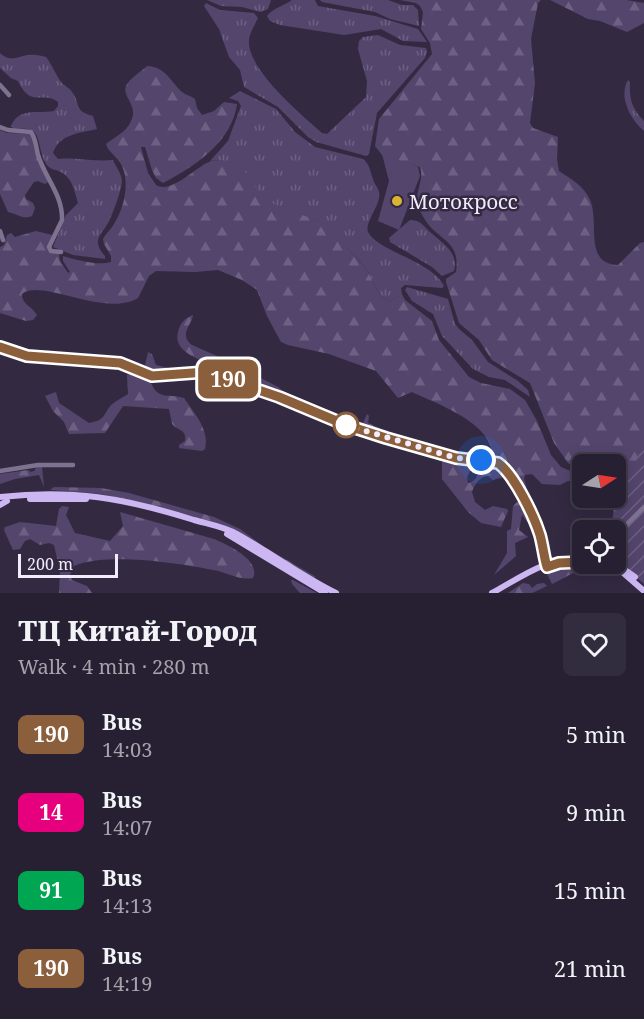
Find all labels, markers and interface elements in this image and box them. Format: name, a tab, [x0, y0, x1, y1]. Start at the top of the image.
place label: Мотокросс	[409, 188, 518, 215]
marker: Мотокросс	[390, 194, 404, 208]
line badge: 190	[194, 360, 262, 398]
text: 190	[210, 365, 246, 393]
unlabelled marker	[333, 412, 359, 438]
your location	[466, 445, 496, 475]
north arrow	[572, 454, 626, 508]
map controls	[572, 454, 626, 574]
button: locate	[572, 520, 626, 574]
scale bar	[18, 551, 118, 578]
text: 200 m	[27, 553, 73, 575]
text: ТЦ Китай-Город	[18, 611, 257, 649]
button: heart	[563, 613, 626, 676]
text: Walk · 4 min · 280 m	[18, 653, 210, 680]
text: Bus	[102, 706, 142, 736]
text: 5 min	[566, 719, 626, 749]
text: 190	[33, 720, 69, 748]
text: 14:03	[102, 736, 152, 763]
text: Bus	[102, 784, 142, 814]
text: 9 min	[566, 797, 626, 827]
text: 14	[39, 798, 63, 826]
text: 14:07	[102, 814, 152, 841]
text: Bus	[102, 862, 142, 892]
text: 15 min	[554, 875, 626, 905]
text: 91	[39, 876, 63, 904]
text: 14:13	[102, 892, 152, 919]
text: Bus	[102, 940, 142, 970]
text: 21 min	[554, 953, 626, 983]
text: 190	[33, 954, 69, 982]
text: 14:19	[102, 970, 152, 997]

